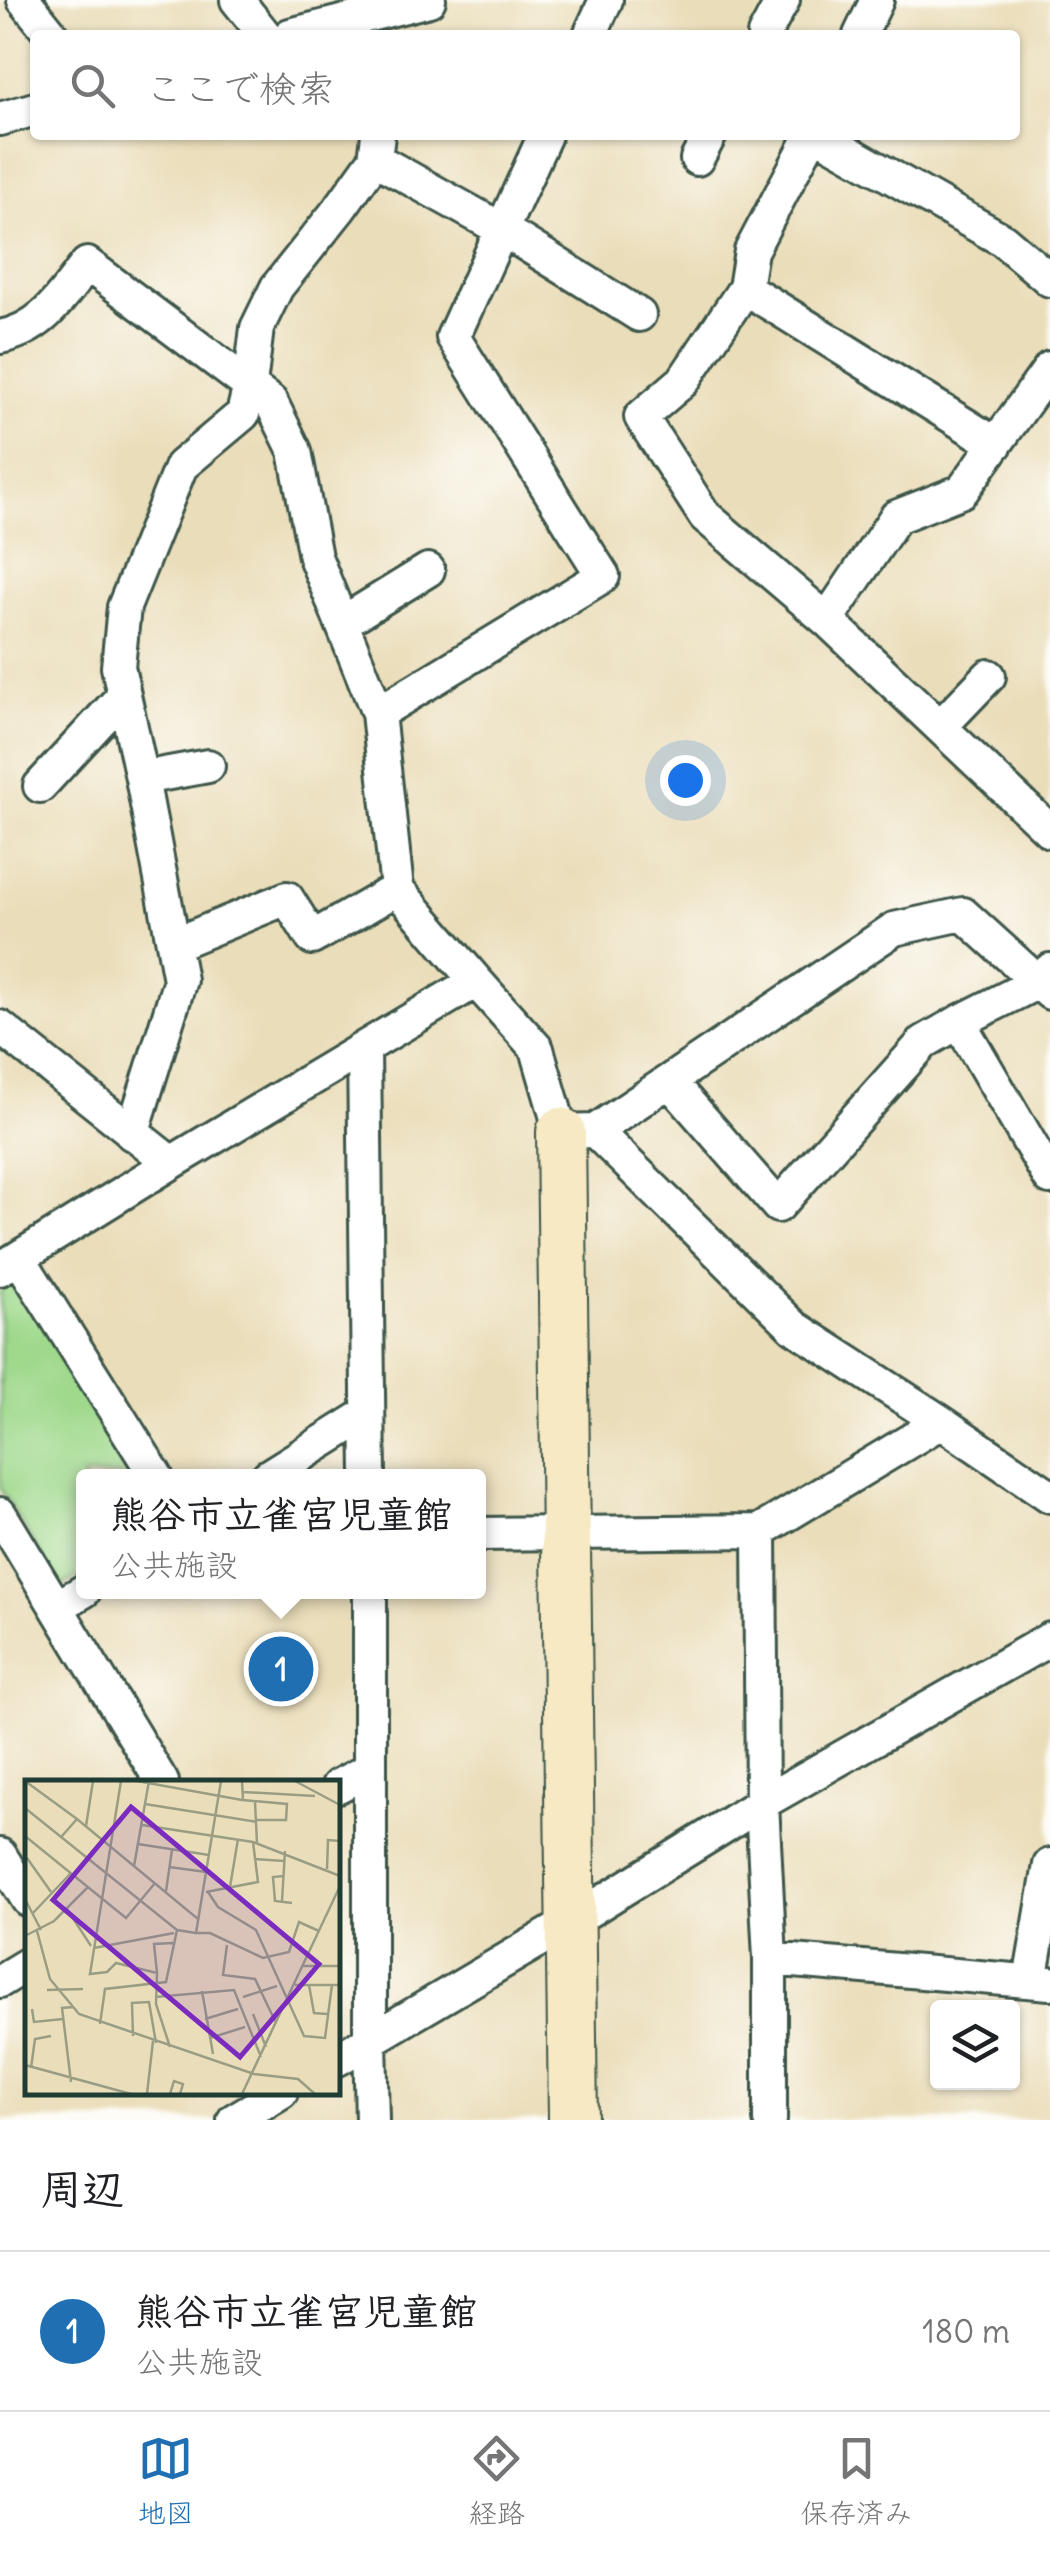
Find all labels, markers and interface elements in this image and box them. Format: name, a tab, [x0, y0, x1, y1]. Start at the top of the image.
search box	[30, 30, 1020, 140]
icon: search	[65, 58, 120, 113]
text: ここで検索	[145, 65, 335, 112]
your location	[660, 755, 711, 806]
popup	[76, 1469, 486, 1599]
text: 熊谷市立雀宮児童館	[110, 1491, 452, 1538]
text: 公共施設	[110, 1544, 238, 1585]
pin: 1	[248, 1632, 314, 1706]
inset map	[25, 1780, 340, 2095]
map controls	[930, 2000, 1020, 2090]
button: layers	[930, 2000, 1020, 2090]
text: 周辺	[40, 2163, 124, 2215]
text: 熊谷市立雀宮児童館	[135, 2288, 477, 2335]
text: 1	[66, 2311, 79, 2352]
text: 180 m	[922, 2311, 1010, 2352]
text: 公共施設	[135, 2341, 263, 2382]
tab: 地図	[138, 2431, 194, 2531]
tab: 経路	[469, 2431, 525, 2531]
tab: 保存済み	[800, 2431, 912, 2531]

